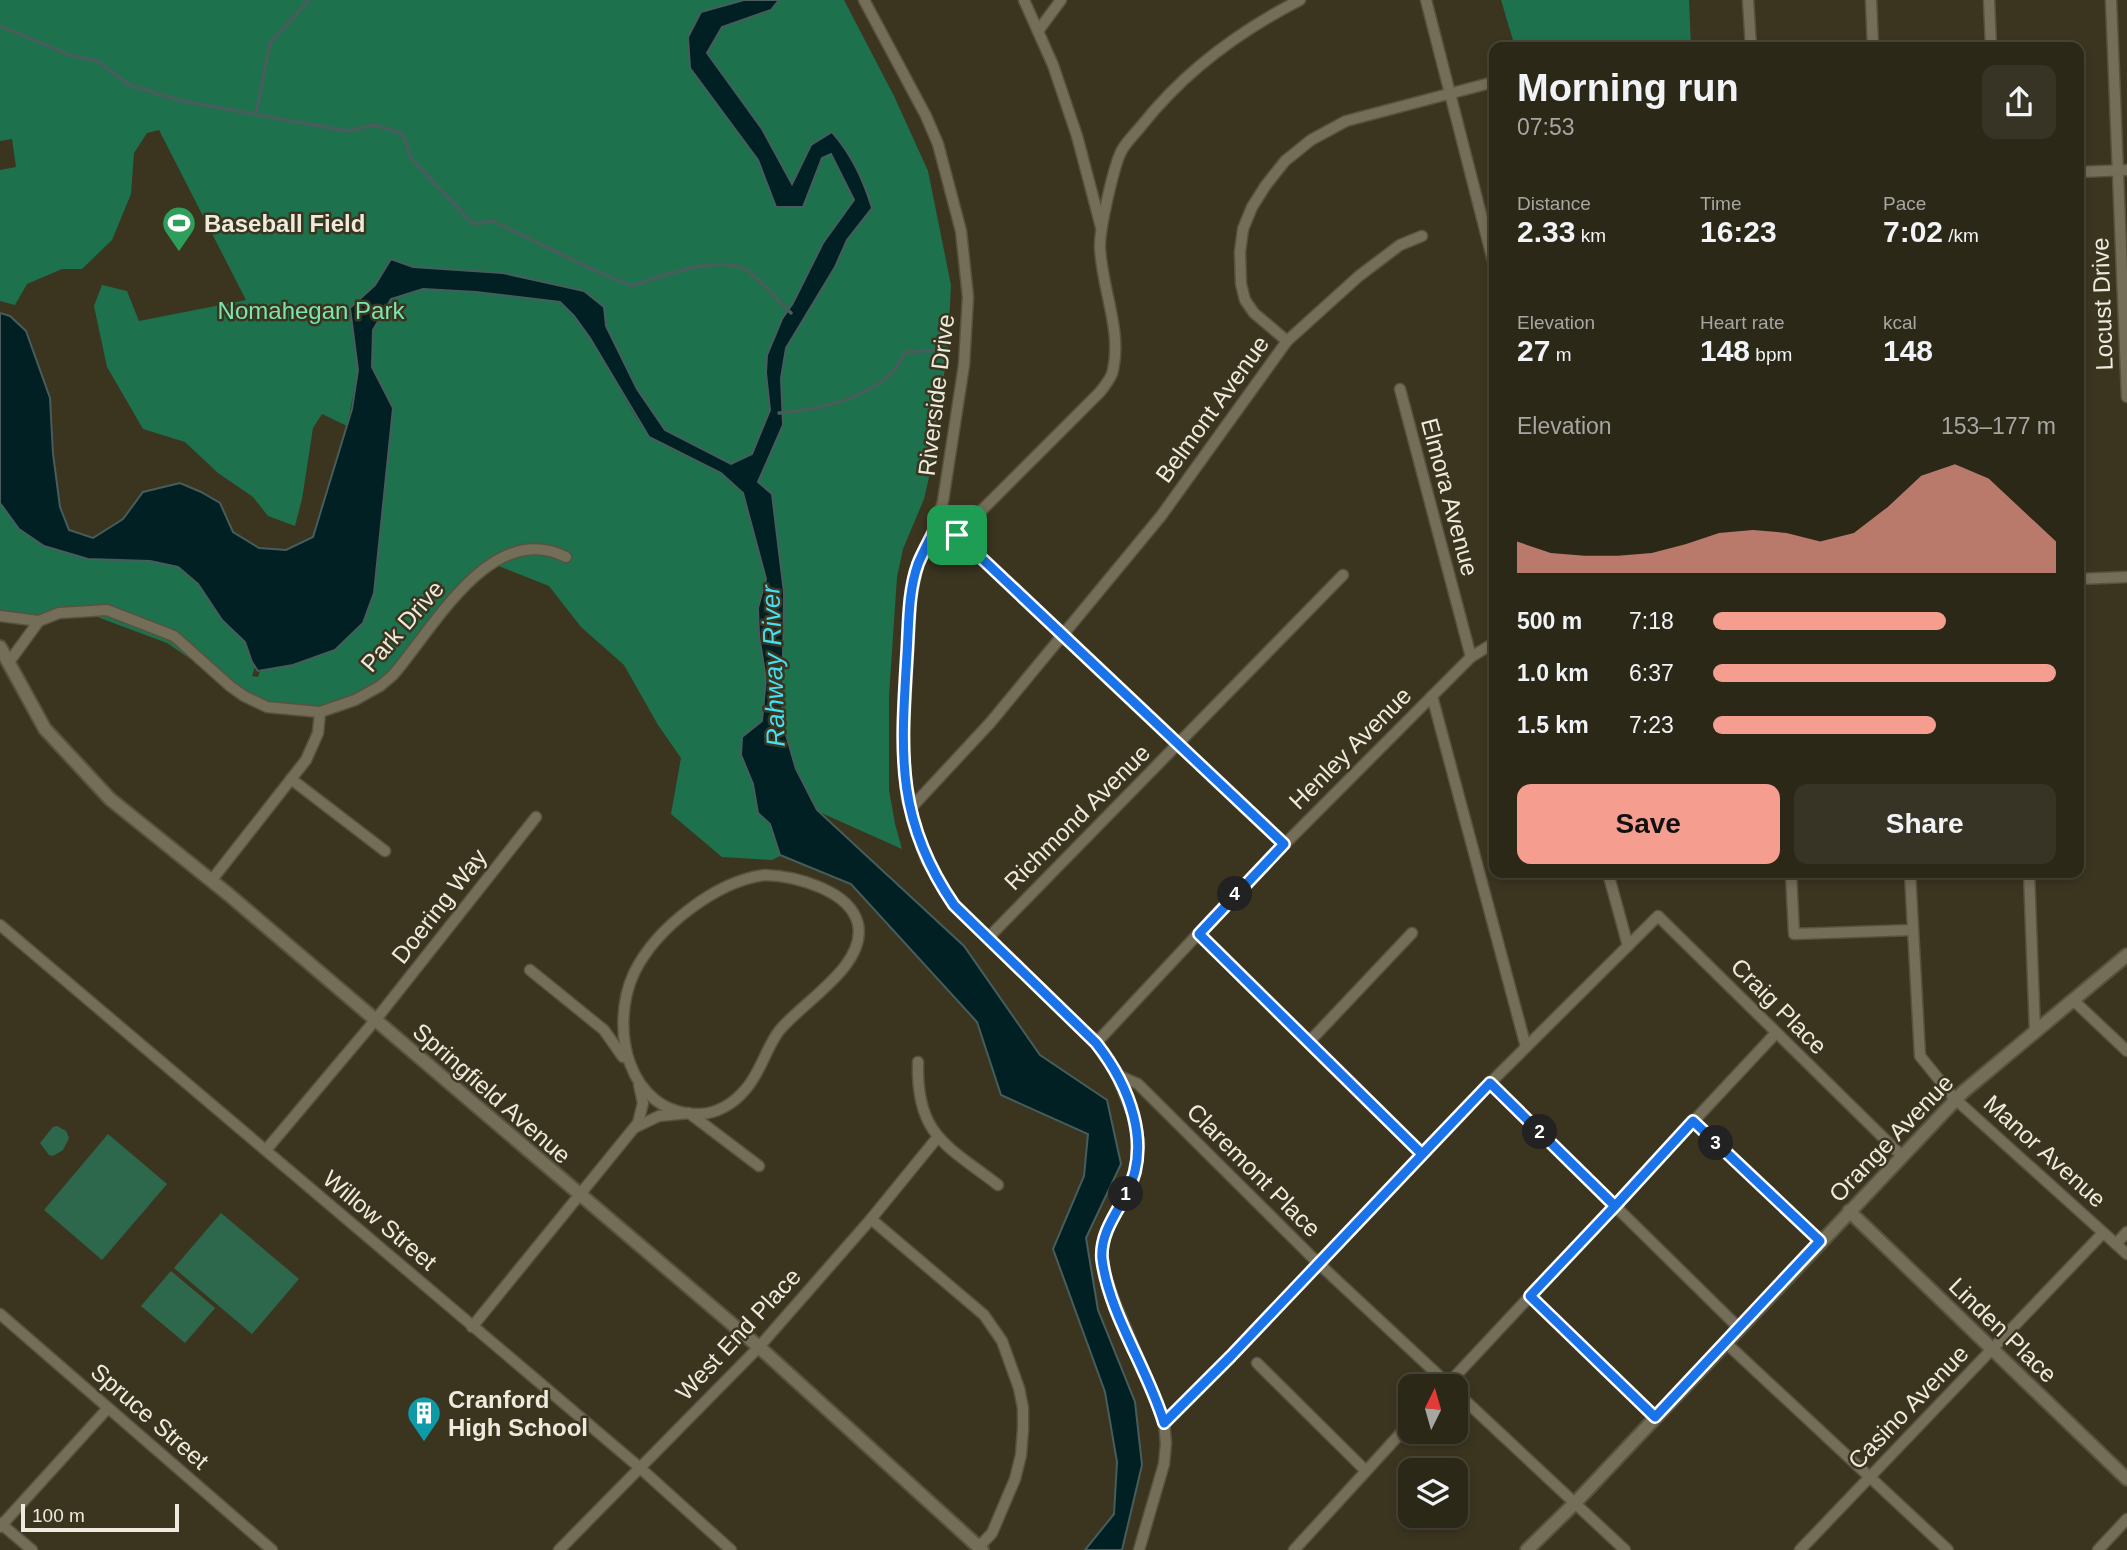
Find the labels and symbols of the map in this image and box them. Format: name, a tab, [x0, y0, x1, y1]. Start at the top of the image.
sports icon: Baseball Field	[160, 204, 198, 253]
place label: Baseball Field	[204, 210, 365, 237]
street label: Locust Drive	[2086, 237, 2118, 371]
park label: Nomahegan Park	[218, 297, 405, 324]
street label: Riverside Drive	[913, 313, 959, 477]
street label: Belmont Avenue	[1150, 331, 1274, 487]
street label: Elmora Avenue	[1416, 415, 1484, 579]
pin	[927, 505, 987, 565]
street label: Park Drive	[355, 575, 449, 677]
water label: Rahway River	[755, 583, 791, 747]
street label: Henley Avenue	[1284, 682, 1416, 814]
street label: Richmond Avenue	[999, 739, 1155, 895]
street label: Doering Way	[386, 843, 492, 969]
pin: 4	[1218, 876, 1252, 912]
street label: Craig Place	[1726, 953, 1832, 1059]
street label: Springfield Avenue	[408, 1017, 576, 1169]
street label: Orange Avenue	[1824, 1069, 1958, 1207]
street label: Manor Avenue	[1979, 1089, 2111, 1213]
street label: Claremont Place	[1182, 1098, 1326, 1242]
pin: 2	[1522, 1114, 1558, 1150]
pin: 3	[1698, 1126, 1734, 1160]
street label: Willow Street	[318, 1165, 443, 1276]
pin: 1	[1108, 1176, 1144, 1212]
street label: West End Place	[670, 1263, 806, 1405]
street label: Linden Place	[1944, 1272, 2062, 1388]
street label: Casino Avenue	[1842, 1340, 1974, 1474]
street label: Spruce Street	[86, 1358, 214, 1475]
north arrow	[1398, 1374, 1468, 1444]
place label: Cranford High School	[448, 1386, 588, 1441]
building icon: Cranford High School	[405, 1394, 443, 1443]
scale bar	[21, 1501, 178, 1533]

